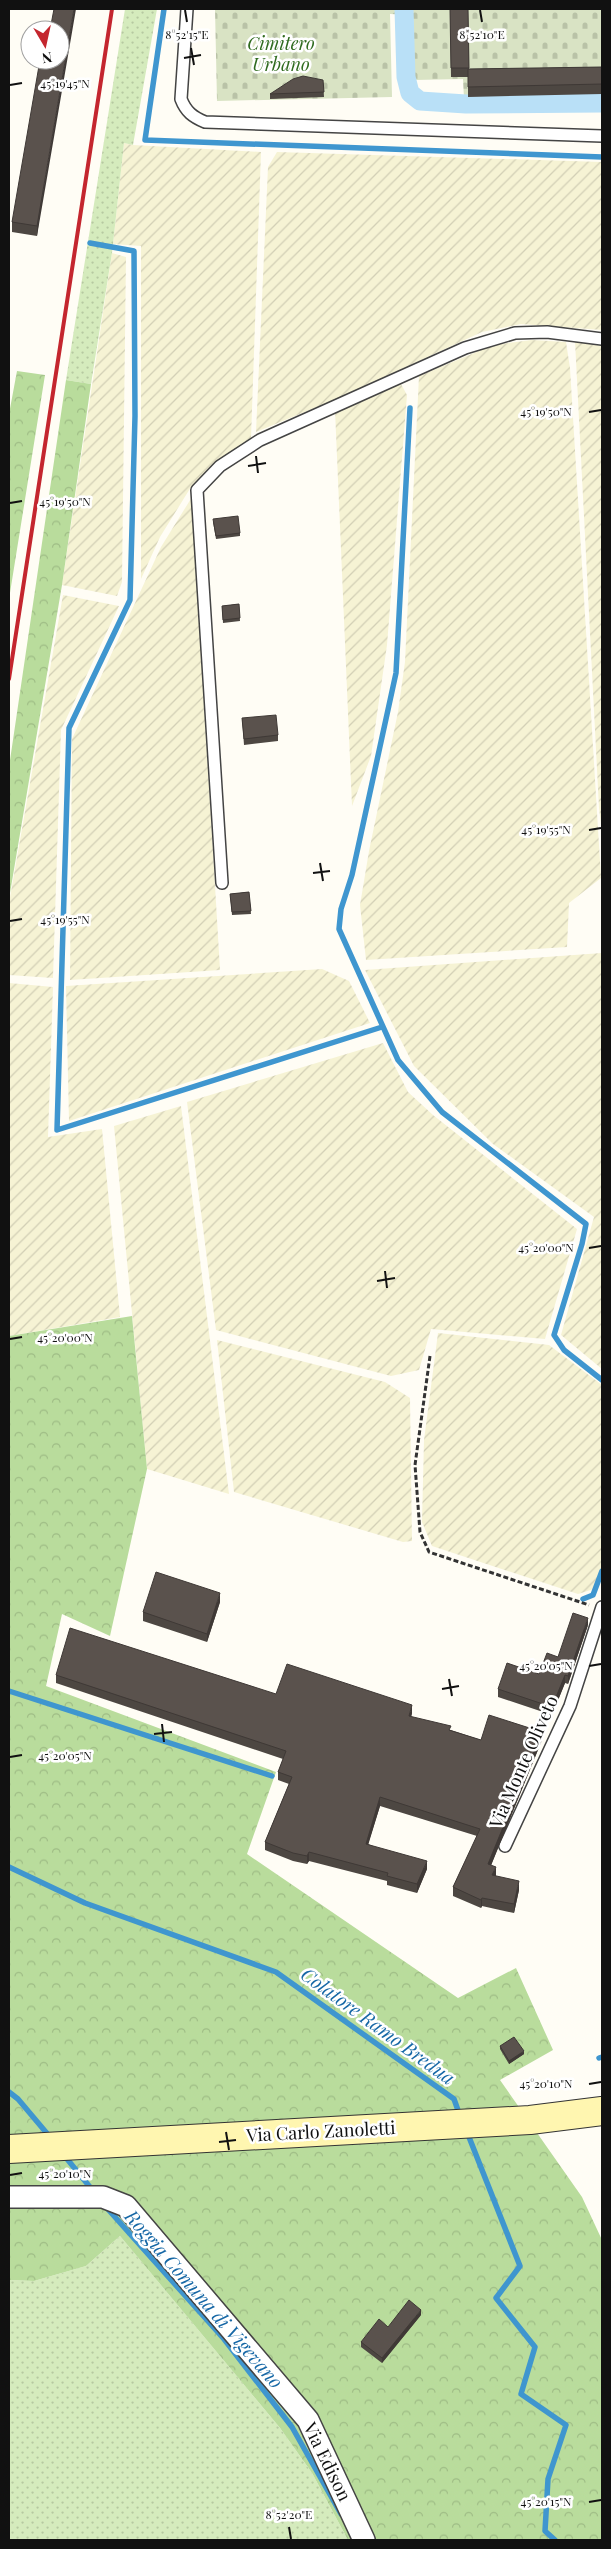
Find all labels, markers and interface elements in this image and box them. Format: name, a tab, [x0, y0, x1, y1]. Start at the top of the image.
north arrow	[20, 20, 70, 70]
text: 8°52'15"E	[165, 26, 209, 42]
text: 8°52'10"E	[459, 26, 505, 42]
park label: Cimitero Urbano	[247, 31, 315, 76]
text: N	[41, 48, 54, 69]
text: 45°19'45"N	[40, 75, 90, 91]
text: 45°19'50"N	[520, 403, 572, 419]
text: 45°19'50"N	[39, 493, 91, 509]
text: 45°19'55"N	[521, 821, 571, 837]
text: 45°19'55"N	[40, 911, 90, 927]
text: 45°20'00"N	[518, 1239, 574, 1255]
text: 45°20'00"N	[37, 1329, 93, 1345]
text: 45°20'05"N	[519, 1657, 573, 1673]
street label: Via Monte Oliveto	[483, 1691, 563, 1833]
text: 45°20'05"N	[38, 1747, 92, 1763]
water label: Colatore Ramo Bredua	[296, 1960, 461, 2090]
text: 45°20'10"N	[519, 2075, 573, 2091]
street label: Via Carlo Zanoletti	[245, 2115, 396, 2147]
text: 45°20'10"N	[38, 2165, 92, 2181]
water label: Roggia Comuna di Vigevano	[119, 2203, 290, 2393]
street label: Via Edison	[298, 2417, 357, 2505]
text: 45°20'15"N	[521, 2493, 572, 2509]
text: 8°52'20"E	[266, 2506, 312, 2522]

